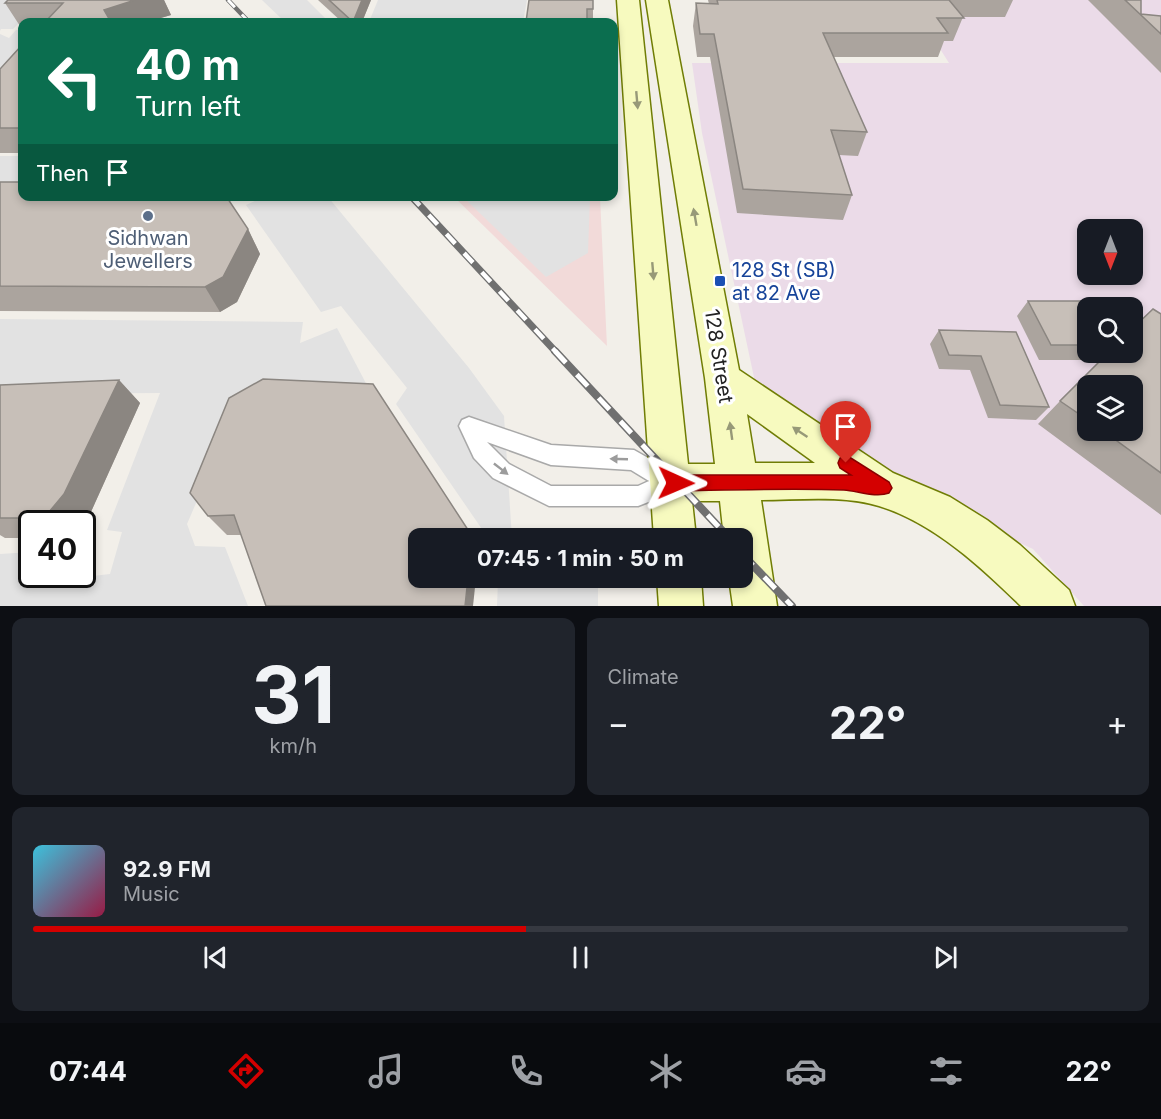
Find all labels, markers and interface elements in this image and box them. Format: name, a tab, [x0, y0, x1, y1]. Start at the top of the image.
text: 40 m	[135, 39, 240, 90]
icon: left	[36, 42, 114, 120]
text: Turn left	[135, 90, 241, 123]
one-way arrow	[633, 91, 642, 110]
icon: arrive	[101, 156, 134, 189]
text: Then	[36, 160, 89, 186]
one-way arrow	[690, 207, 699, 226]
marker: Sidhwan Jewellers	[141, 209, 155, 223]
north arrow	[1077, 219, 1143, 285]
map controls	[1077, 219, 1143, 441]
place label: Sidhwan Jewellers	[103, 226, 193, 273]
place label: 128 St (SB) at 82 Ave	[732, 258, 836, 305]
one-way arrow	[648, 262, 658, 281]
marker: 128 St (SB) at 82 Ave	[713, 274, 727, 288]
button: search	[1077, 297, 1143, 363]
street label: 128 Street	[700, 307, 738, 405]
button: layers	[1077, 375, 1143, 441]
pin	[820, 401, 871, 463]
icon: arrive	[829, 410, 862, 443]
one-way arrow	[726, 421, 735, 440]
one-way arrow	[792, 427, 808, 438]
position arrow	[644, 451, 708, 515]
one-way arrow	[610, 454, 629, 464]
one-way arrow	[493, 463, 509, 475]
speed limit sign: 40	[18, 510, 96, 588]
text: 07:45 · 1 min · 50 m	[477, 545, 684, 571]
text: 31	[251, 647, 335, 742]
text: Climate	[608, 665, 679, 689]
text: 22°	[829, 695, 906, 750]
text: −	[608, 703, 629, 743]
text: +	[1106, 703, 1128, 743]
text: km/h	[269, 734, 317, 758]
text: 92.9 FM	[123, 856, 211, 882]
text: Music	[123, 882, 180, 906]
icon: previous	[199, 941, 232, 974]
icon: pause	[564, 941, 597, 974]
icon: next	[929, 941, 962, 974]
icon: directions	[225, 1050, 267, 1092]
icon: music	[365, 1050, 407, 1092]
icon: phone	[505, 1050, 547, 1092]
icon: climate	[645, 1050, 687, 1092]
icon: car	[785, 1050, 827, 1092]
icon: filters	[925, 1050, 967, 1092]
text: 07:44	[49, 1055, 127, 1088]
text: 22°	[1065, 1055, 1112, 1088]

